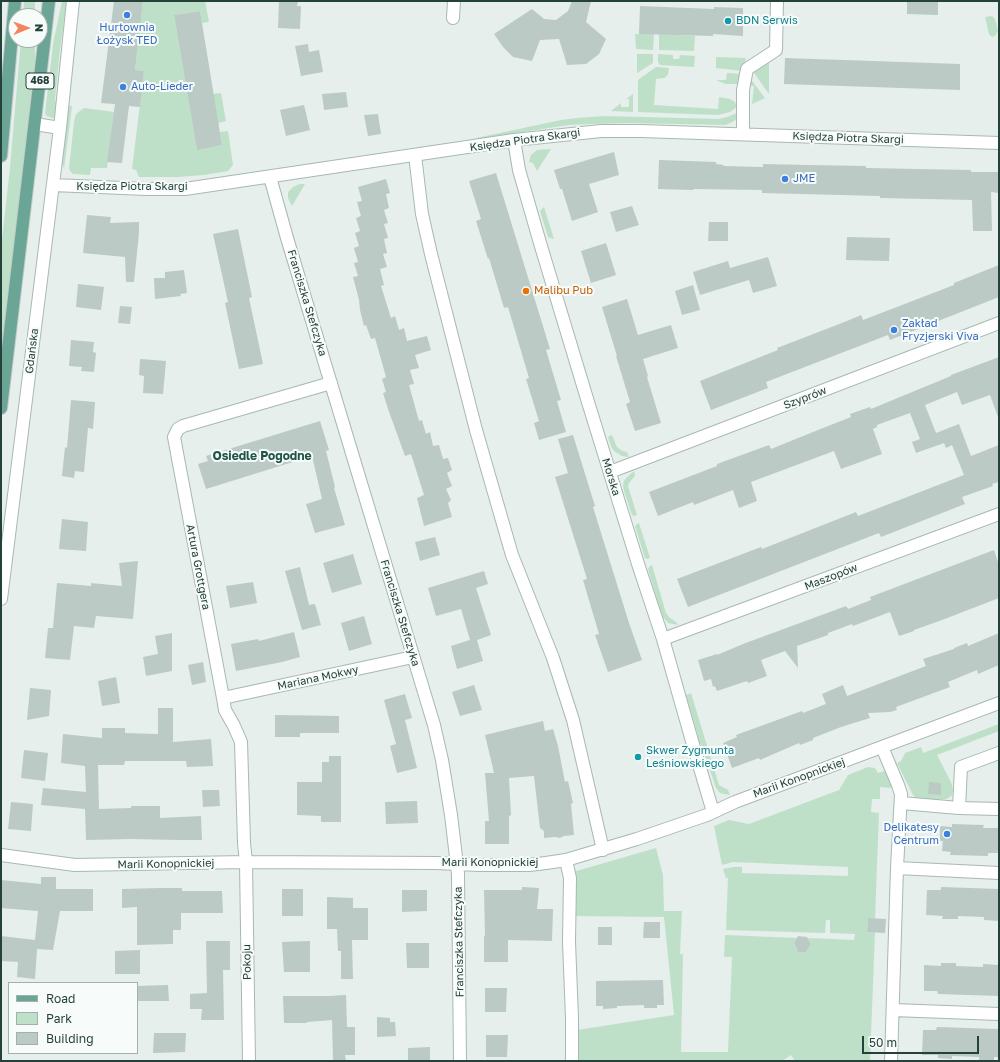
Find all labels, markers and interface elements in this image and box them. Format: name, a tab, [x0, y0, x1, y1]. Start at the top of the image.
north arrow	[8, 8, 48, 48]
marker: Hurtownia Łożysk TED	[122, 10, 132, 20]
place label: BDN Serwis	[736, 14, 798, 28]
marker: BDN Serwis	[723, 16, 733, 26]
place label: Hurtownia Łożysk TED	[97, 21, 157, 47]
text: N	[33, 23, 46, 32]
road number: 468	[26, 73, 54, 89]
place label: Auto-Lieder	[131, 80, 193, 94]
marker: Auto-Lieder	[118, 82, 128, 92]
street label: Księdza Piotra Skargi	[469, 126, 581, 154]
street label: Księdza Piotra Skargi	[792, 129, 904, 147]
place label: JME	[793, 172, 815, 186]
marker: JME	[780, 174, 790, 184]
street label: Księdza Piotra Skargi	[76, 180, 188, 194]
street label: Franciszka Stefczyka	[284, 248, 330, 358]
place label: Malibu Pub	[534, 284, 593, 298]
marker: Malibu Pub	[521, 286, 531, 296]
place label: Zakład Fryzjerski Viva	[902, 317, 979, 343]
marker: Zakład Fryzjerski Viva	[889, 325, 899, 335]
street label: Gdańska	[23, 328, 41, 374]
street label: Szyprów	[782, 384, 828, 412]
district label: Osiedle Pogodne	[212, 449, 312, 463]
street label: Morska	[599, 457, 623, 497]
street label: Artura Grottgera	[183, 523, 213, 611]
street label: Franciszka Stefczyka	[377, 558, 423, 668]
street label: Maszopów	[803, 561, 859, 593]
street label: Mariana Mokwy	[276, 663, 360, 693]
place label: Skwer Zygmunta Leśniowskiego	[646, 744, 734, 770]
marker: Skwer Zygmunta Leśniowskiego	[633, 752, 643, 762]
street label: Marii Konopnickiej	[751, 755, 847, 801]
place label: Delikatesy Centrum	[883, 821, 939, 847]
marker: Delikatesy Centrum	[942, 829, 952, 839]
street label: Marii Konopnickiej	[442, 856, 538, 870]
street label: Marii Konopnickiej	[117, 857, 215, 871]
street label: Franciszka Stefczyka	[451, 887, 467, 997]
street label: Pokoju	[240, 944, 254, 980]
legend	[8, 982, 138, 1054]
text: Road	[46, 991, 75, 1006]
text: Park	[46, 1011, 72, 1026]
scale bar	[864, 1028, 981, 1054]
text: Building	[46, 1031, 94, 1046]
text: 50 m	[869, 1035, 897, 1050]

